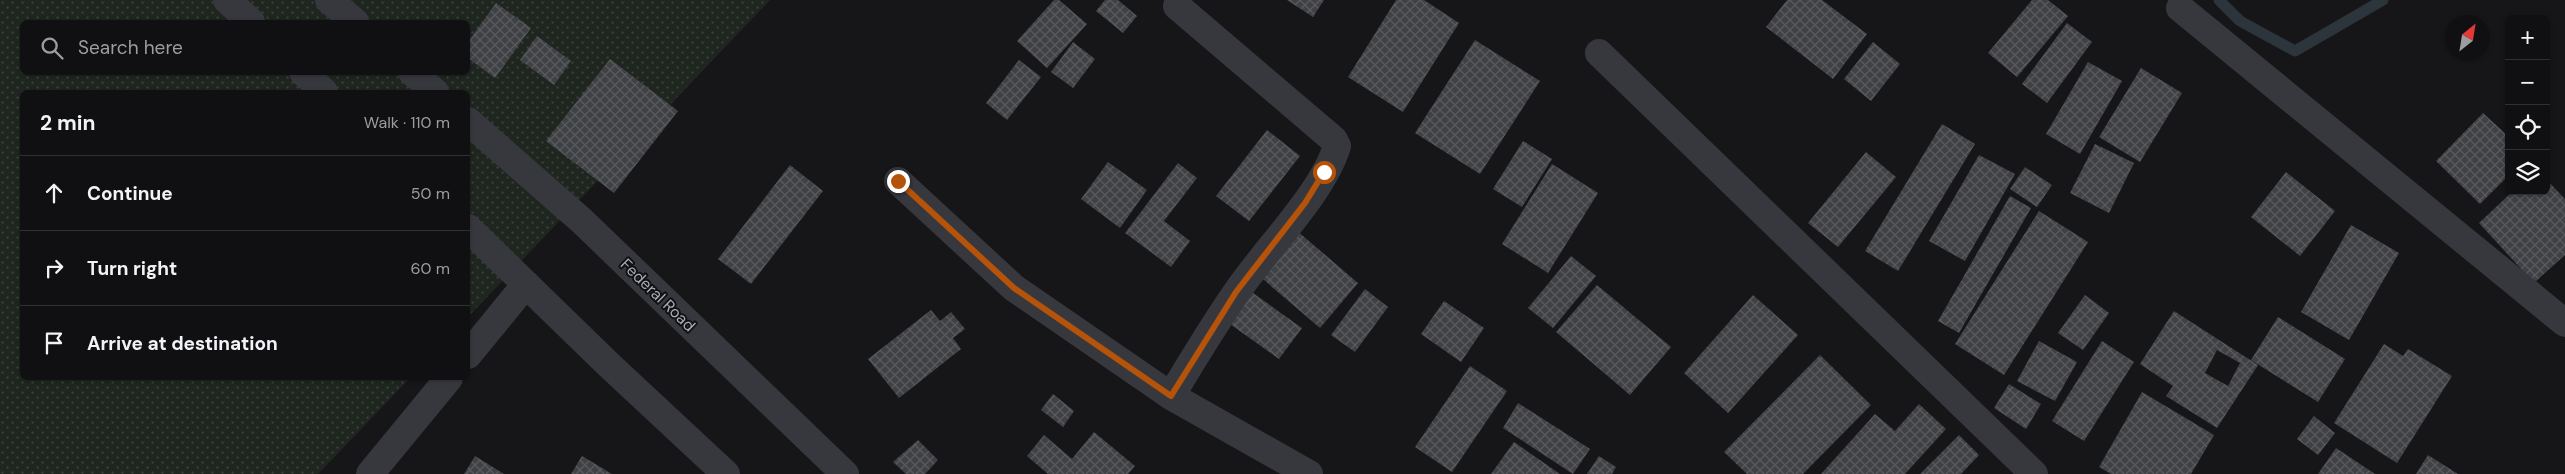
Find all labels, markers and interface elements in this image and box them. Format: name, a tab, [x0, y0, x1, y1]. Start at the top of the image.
north arrow	[2445, 15, 2490, 60]
map controls	[2505, 15, 2550, 195]
button: +	[2505, 15, 2550, 60]
search box	[20, 20, 470, 75]
icon: search	[38, 34, 66, 62]
text: Search here	[78, 35, 183, 60]
button: −	[2505, 60, 2550, 105]
button: locate	[2505, 105, 2550, 150]
text: 2 min	[40, 109, 96, 137]
text: Walk · 110 m	[364, 112, 450, 133]
button: layers	[2505, 150, 2550, 195]
route start	[1313, 161, 1336, 184]
route end	[887, 170, 910, 193]
icon: ahead	[40, 179, 68, 207]
text: Continue	[87, 181, 173, 206]
text: 50 m	[411, 183, 450, 204]
icon: right	[40, 254, 68, 282]
street label: Federal Road	[616, 254, 700, 336]
text: Turn right	[87, 256, 177, 281]
text: 60 m	[410, 258, 450, 279]
icon: arrive	[40, 329, 68, 357]
text: Arrive at destination	[87, 331, 278, 356]

